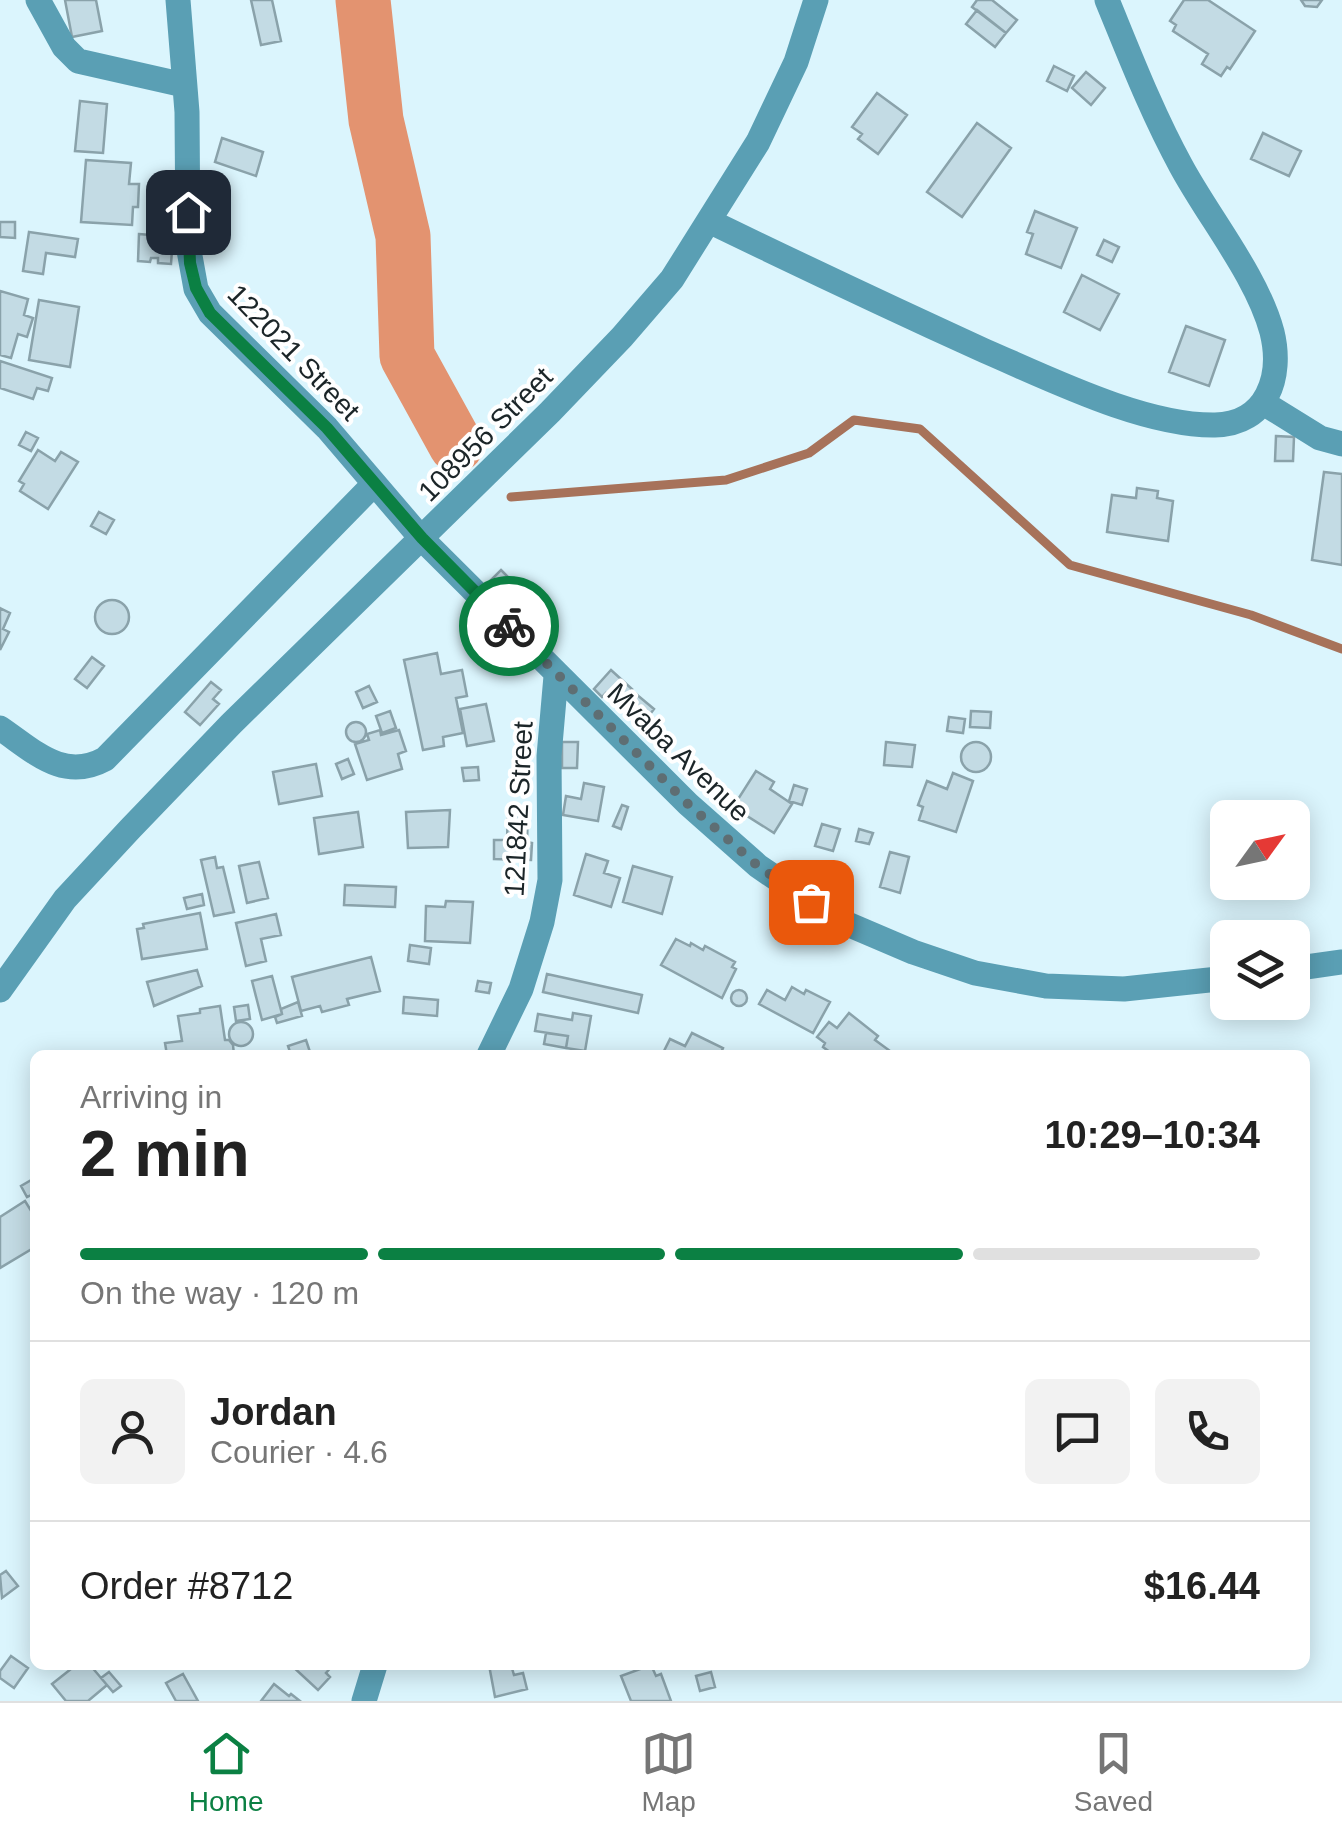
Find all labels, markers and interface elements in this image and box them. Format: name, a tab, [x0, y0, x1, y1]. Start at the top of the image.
pin	[146, 170, 231, 255]
icon: home	[161, 185, 216, 240]
street label: 122021 Street	[221, 278, 366, 427]
street label: 108956 Street	[412, 361, 559, 508]
courier	[459, 576, 559, 676]
icon: bike	[482, 599, 537, 654]
street label: Mvaba Avenue	[601, 677, 756, 828]
street label: 121842 Street	[498, 720, 539, 898]
north arrow	[1210, 800, 1310, 900]
map controls	[1210, 800, 1310, 1020]
pin	[769, 860, 854, 945]
icon: bag	[784, 875, 839, 930]
button: layers	[1210, 920, 1310, 1020]
text: Arriving in	[80, 1079, 222, 1115]
text: 10:29–10:34	[1044, 1114, 1260, 1156]
text: 2 min	[80, 1117, 250, 1190]
text: On the way · 120 m	[80, 1275, 359, 1311]
button: person	[80, 1379, 185, 1484]
button: chat	[1025, 1379, 1130, 1484]
button: phone	[1155, 1379, 1260, 1484]
text: Jordan	[210, 1391, 337, 1433]
text: Courier · 4.6	[210, 1434, 388, 1470]
text: Order #8712	[80, 1565, 293, 1607]
text: $16.44	[1144, 1565, 1260, 1607]
tab: Home	[189, 1726, 264, 1818]
tab: Map	[641, 1726, 696, 1818]
tab: Saved	[1074, 1726, 1153, 1818]

